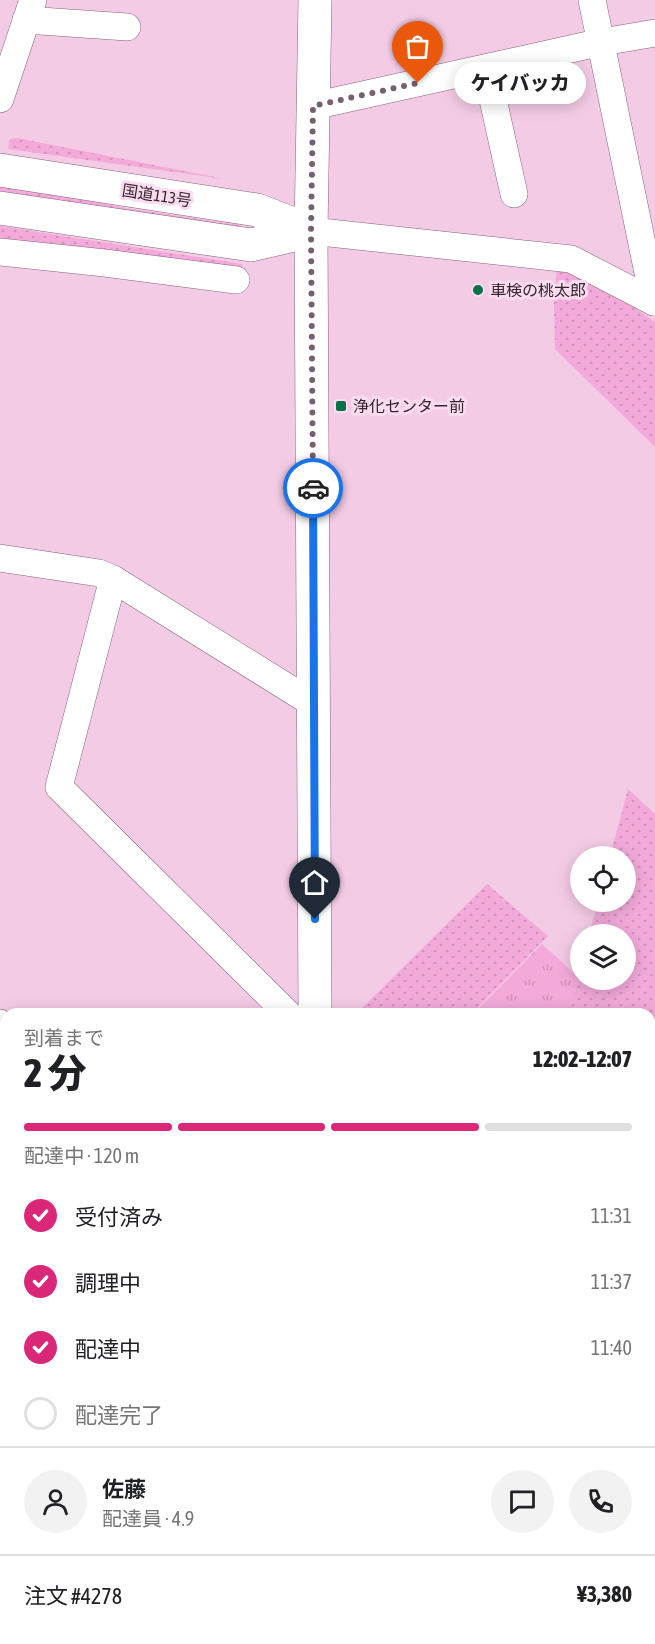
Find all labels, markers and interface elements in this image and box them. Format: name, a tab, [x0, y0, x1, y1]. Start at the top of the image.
pin	[392, 21, 443, 83]
icon: bag	[401, 30, 434, 63]
callout: ケイバッカ	[454, 62, 586, 104]
text: ケイバッカ	[470, 71, 570, 94]
street label: 国道113号	[121, 181, 193, 209]
place label: 車検の桃太郎	[490, 281, 586, 299]
marker: 車検の桃太郎	[471, 283, 485, 297]
place label: 浄化センター前	[353, 397, 465, 415]
marker: 浄化センター前	[334, 399, 348, 413]
courier	[283, 458, 343, 518]
icon: car	[297, 472, 330, 505]
map controls	[570, 846, 636, 990]
button: locate	[570, 846, 636, 912]
pin	[289, 857, 340, 919]
icon: home	[298, 866, 331, 899]
button: layers	[570, 924, 636, 990]
text: 到着まで	[24, 1026, 104, 1049]
text: 12:02–12:07	[533, 1046, 632, 1072]
text: 2 分	[24, 1051, 87, 1095]
text: 配達中 · 120 m	[24, 1144, 139, 1167]
icon: check	[24, 1199, 57, 1232]
text: 受付済み	[75, 1204, 163, 1230]
text: 11:31	[591, 1204, 632, 1227]
icon: check	[24, 1265, 57, 1298]
text: 調理中	[75, 1270, 141, 1296]
text: 11:37	[591, 1270, 632, 1293]
icon: check	[24, 1331, 57, 1364]
text: 配達中	[75, 1336, 141, 1362]
text: 11:40	[591, 1336, 632, 1359]
text: 配達完了	[75, 1402, 163, 1428]
button: person	[24, 1470, 87, 1533]
button: chat	[491, 1470, 554, 1533]
button: phone	[569, 1470, 632, 1533]
text: 佐藤	[102, 1476, 146, 1502]
text: 配達員 · 4.9	[102, 1507, 194, 1530]
text: ¥3,380	[577, 1581, 632, 1607]
text: 注文 #4278	[24, 1583, 122, 1609]

